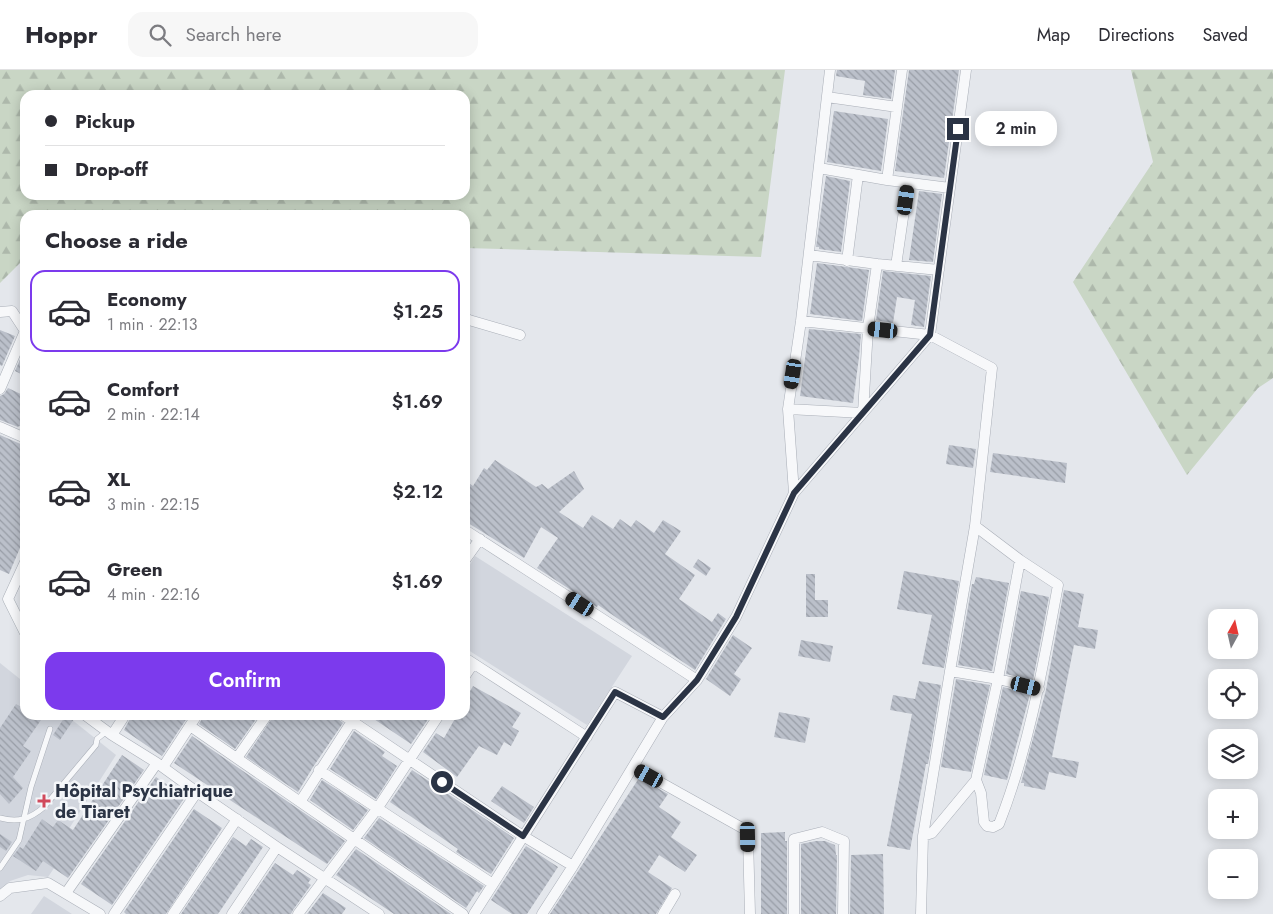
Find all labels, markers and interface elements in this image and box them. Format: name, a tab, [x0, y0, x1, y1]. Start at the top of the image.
search box	[128, 12, 478, 57]
text: Hoppr	[25, 17, 98, 52]
icon: search	[146, 21, 174, 49]
text: Search here	[186, 21, 282, 48]
text: Map	[1037, 22, 1070, 48]
text: Directions	[1098, 22, 1174, 48]
text: Saved	[1202, 22, 1248, 48]
text: Pickup	[75, 108, 135, 135]
callout: 2 min	[976, 112, 1058, 146]
text: 2 min	[995, 117, 1037, 140]
route end	[947, 118, 969, 140]
text: Drop-off	[75, 156, 148, 183]
car	[896, 184, 915, 216]
text: Choose a ride	[45, 224, 188, 256]
text: Economy	[107, 286, 187, 313]
icon: car	[47, 289, 92, 334]
text: $1.25	[392, 298, 443, 325]
text: 1 min · 22:13	[107, 313, 197, 336]
car	[867, 321, 898, 339]
car	[783, 358, 802, 390]
text: Comfort	[107, 376, 179, 403]
icon: car	[47, 379, 92, 424]
text: $1.69	[392, 388, 443, 415]
text: 2 min · 22:14	[107, 403, 200, 426]
text: XL	[107, 466, 130, 493]
icon: car	[47, 469, 92, 514]
text: $2.12	[392, 478, 443, 505]
text: 3 min · 22:15	[107, 493, 199, 516]
text: Green	[107, 556, 163, 583]
icon: car	[47, 559, 92, 604]
text: $1.69	[392, 568, 443, 595]
text: 4 min · 22:16	[107, 583, 200, 606]
car	[563, 590, 596, 618]
north arrow	[1208, 609, 1258, 659]
map controls	[1208, 609, 1258, 899]
button: Confirm	[45, 652, 445, 710]
button: locate	[1208, 669, 1258, 719]
car	[1009, 675, 1042, 697]
button: layers	[1208, 729, 1258, 779]
car	[632, 762, 665, 790]
route start	[431, 771, 453, 793]
place label: Hôpital Psychiatrique de Tiaret	[55, 778, 233, 825]
button: +	[1208, 789, 1258, 839]
marker: Hôpital Psychiatrique de Tiaret	[37, 794, 51, 808]
car	[740, 822, 755, 852]
button: −	[1208, 849, 1258, 899]

